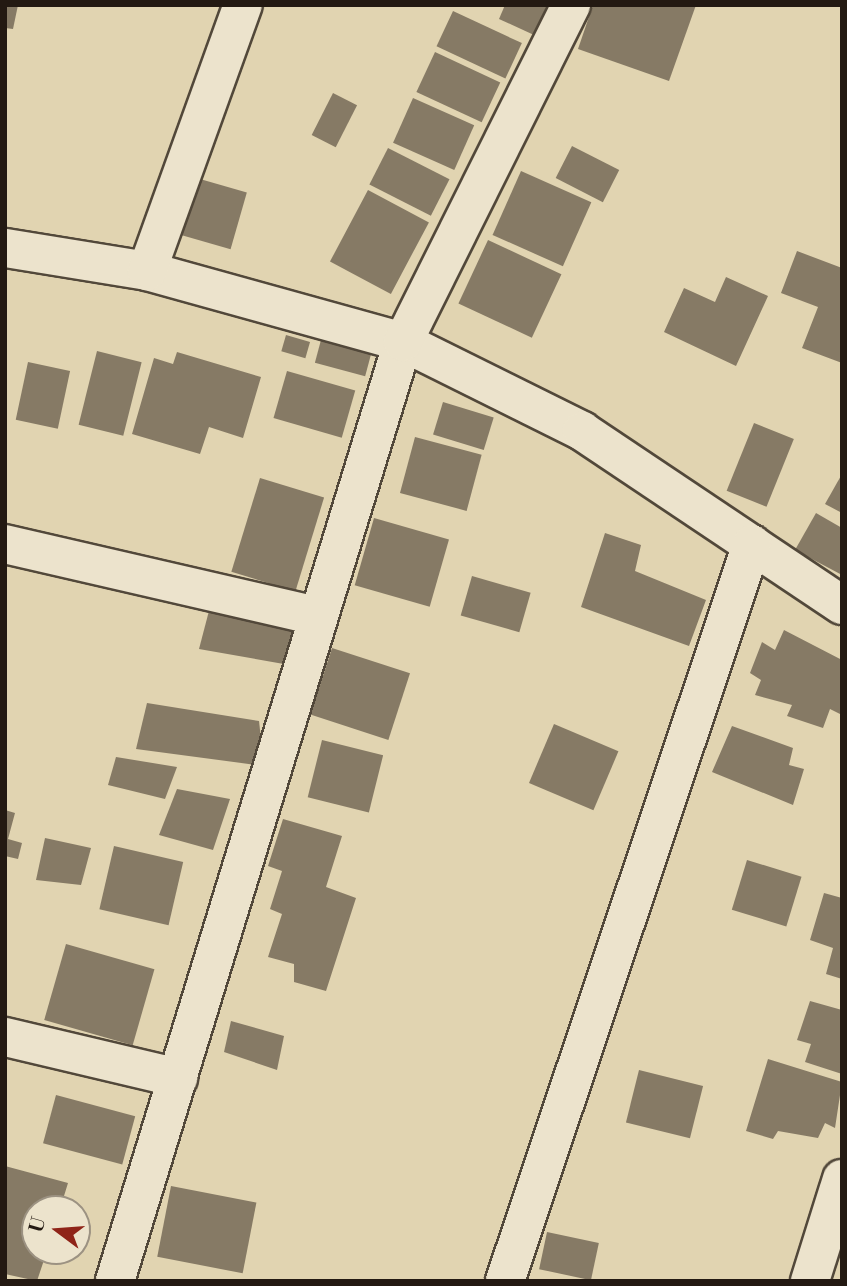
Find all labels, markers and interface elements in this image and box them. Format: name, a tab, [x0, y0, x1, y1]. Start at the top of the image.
north arrow	[21, 1195, 91, 1265]
text: U	[24, 1214, 51, 1235]

